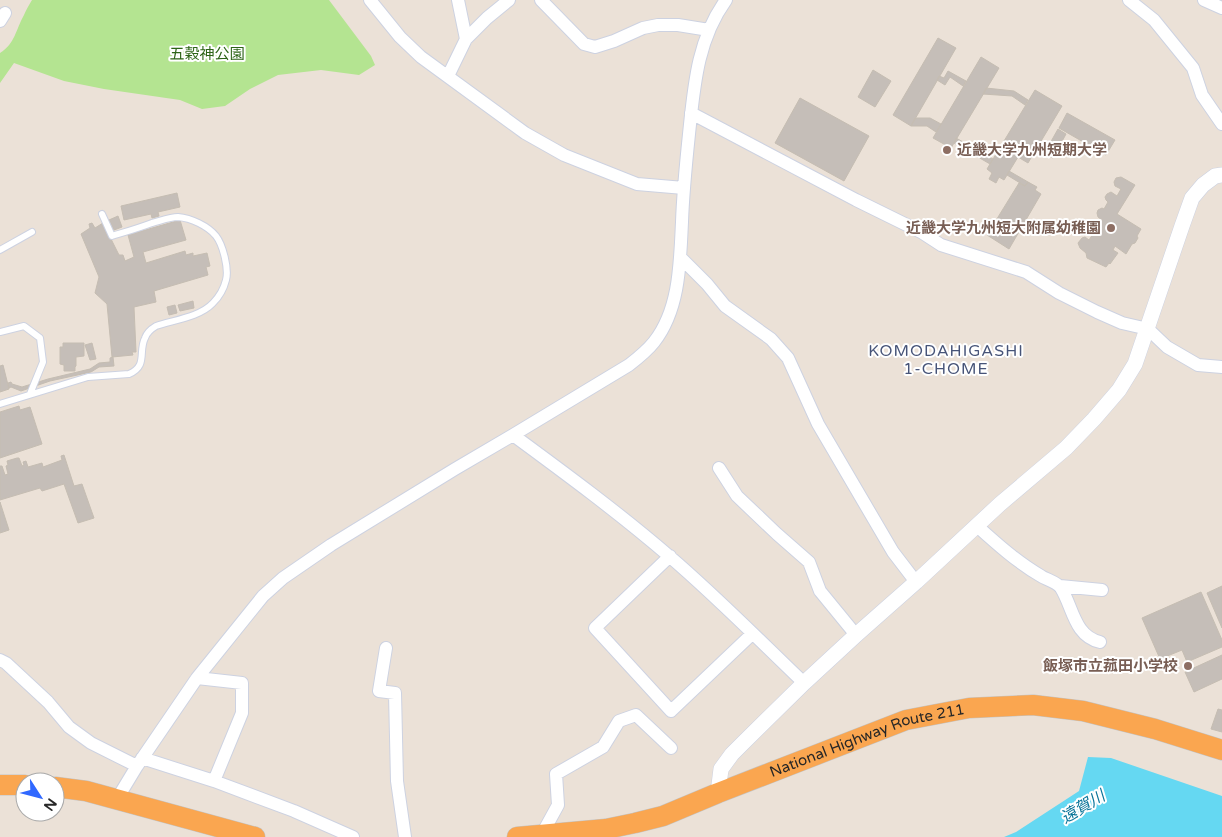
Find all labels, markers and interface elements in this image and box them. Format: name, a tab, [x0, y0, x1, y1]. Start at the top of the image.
park label: 五穀神公園	[169, 45, 245, 63]
place label: 近畿大学九州短期大学	[957, 141, 1107, 159]
marker: 近畿大学九州短期大学	[941, 144, 953, 156]
place label: 近畿大学九州短大附属幼稚園	[906, 219, 1101, 237]
marker: 近畿大学九州短大附属幼稚園	[1105, 222, 1117, 234]
district label: KOMODAHIGASHI 1-CHOME	[868, 341, 1024, 379]
place label: 飯塚市立菰田小学校	[1043, 657, 1178, 675]
marker: 飯塚市立菰田小学校	[1182, 660, 1194, 672]
street label: National Highway Route 211	[767, 700, 966, 781]
north arrow	[15, 772, 65, 822]
water label: 遠賀川	[1057, 785, 1110, 828]
text: N	[40, 795, 60, 814]

